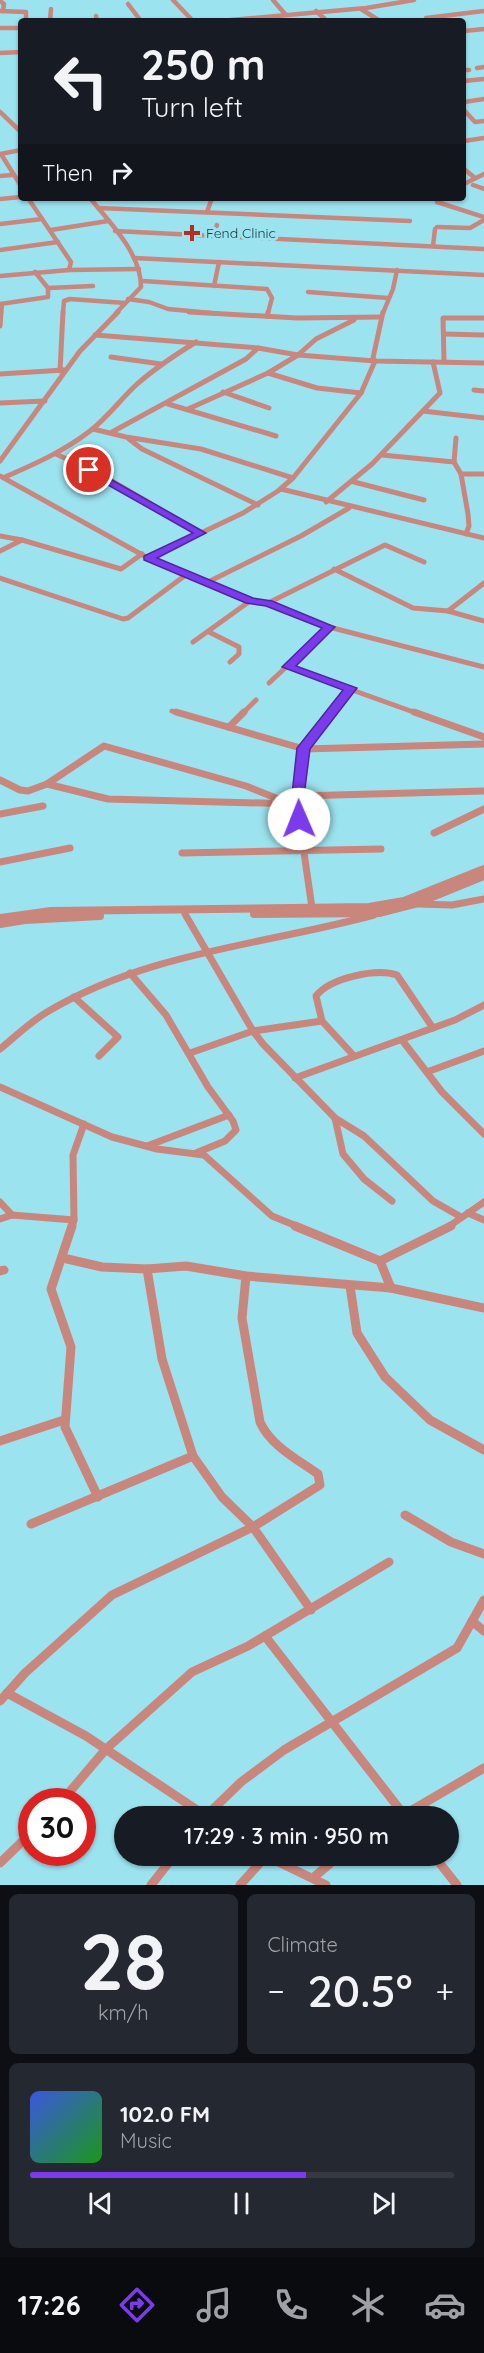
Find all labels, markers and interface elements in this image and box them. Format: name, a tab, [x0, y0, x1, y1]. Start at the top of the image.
text: 250 m	[141, 38, 265, 91]
icon: left	[42, 42, 120, 120]
text: Turn left	[141, 90, 243, 124]
icon: right	[105, 156, 138, 189]
text: Then	[42, 159, 93, 187]
marker: Fend Clinic	[183, 224, 201, 242]
place label: Fend Clinic	[206, 224, 276, 242]
pin	[63, 444, 114, 495]
icon: arrive	[72, 453, 105, 486]
position arrow	[267, 787, 331, 851]
speed limit sign: 30	[18, 1788, 96, 1866]
text: 17:29 · 3 min · 950 m	[184, 1822, 389, 1850]
text: 28	[80, 1912, 167, 2010]
text: Climate	[268, 1932, 338, 1957]
text: 20.5°	[307, 1962, 413, 2018]
text: −	[268, 1970, 285, 2011]
text: +	[435, 1970, 454, 2011]
text: km/h	[98, 2000, 149, 2025]
text: 102.0 FM	[120, 2100, 210, 2128]
text: Music	[120, 2128, 172, 2153]
icon: previous	[84, 2187, 117, 2220]
icon: pause	[225, 2187, 258, 2220]
icon: next	[367, 2187, 400, 2220]
icon: directions	[116, 2284, 158, 2326]
icon: music	[193, 2284, 235, 2326]
icon: phone	[270, 2284, 312, 2326]
icon: climate	[347, 2284, 389, 2326]
icon: car	[424, 2284, 466, 2326]
text: 17:26	[18, 2288, 81, 2322]

